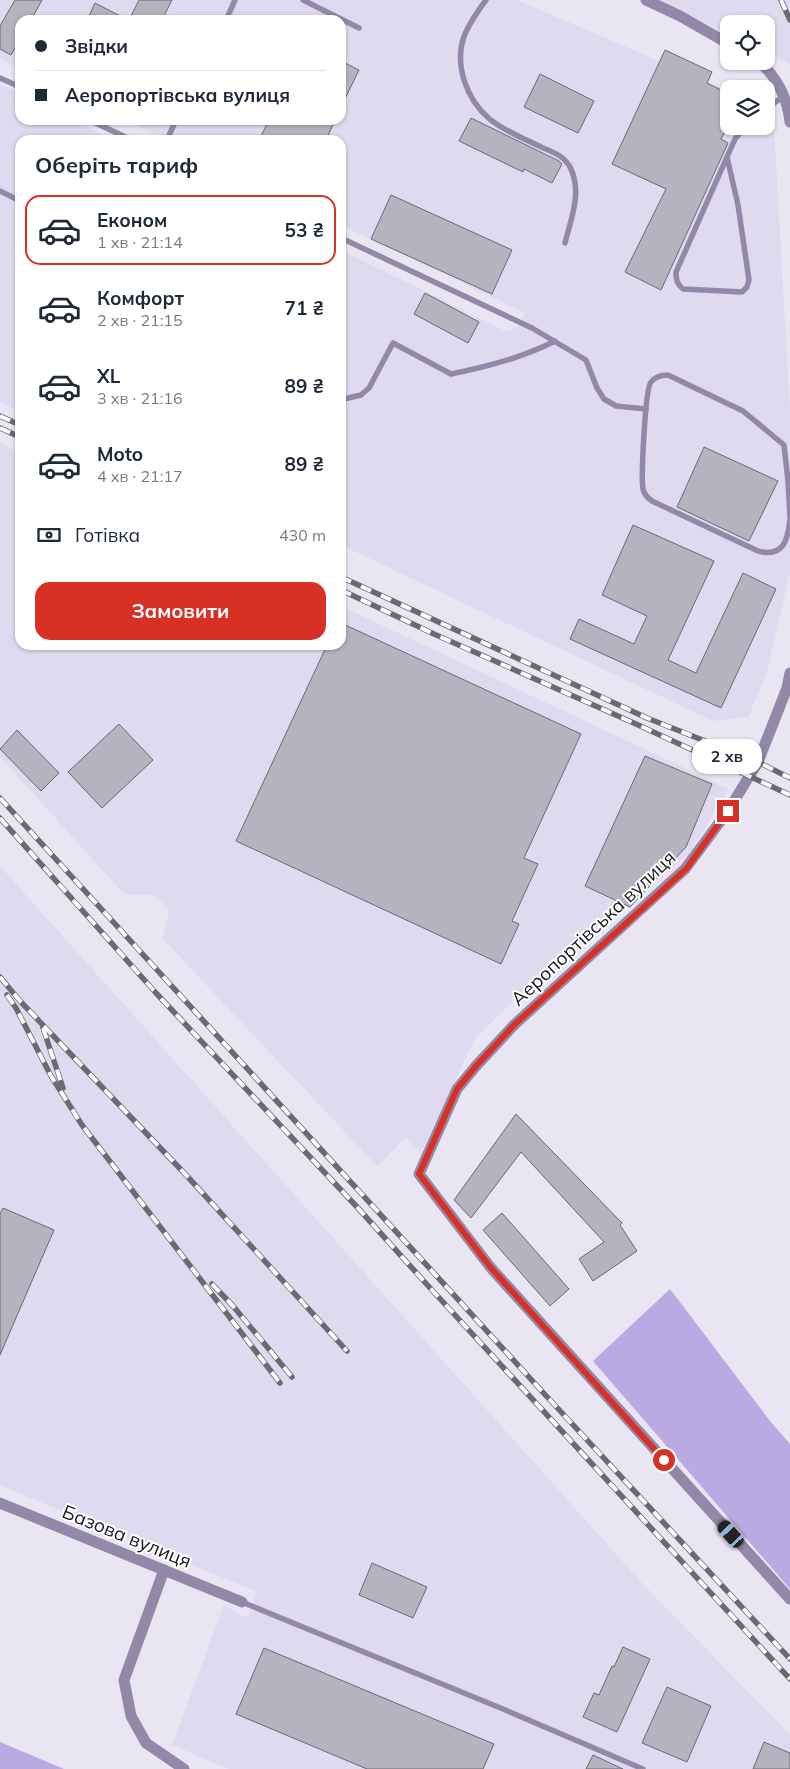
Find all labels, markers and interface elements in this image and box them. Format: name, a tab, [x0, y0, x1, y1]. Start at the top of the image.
map controls	[720, 15, 775, 135]
button: locate	[720, 15, 775, 70]
text: Звідки	[65, 34, 128, 58]
button: layers	[720, 80, 775, 135]
text: Аеропортівська вулиця	[65, 83, 290, 107]
text: Оберіть тариф	[35, 151, 198, 179]
icon: car	[37, 208, 82, 253]
text: Економ	[97, 208, 167, 232]
text: 53 ₴	[285, 218, 324, 242]
text: 1 хв · 21:14	[97, 232, 183, 252]
icon: car	[37, 286, 82, 331]
text: Комфорт	[97, 286, 184, 310]
text: 71 ₴	[285, 296, 324, 320]
text: 2 хв · 21:15	[97, 310, 183, 330]
icon: car	[37, 364, 82, 409]
text: XL	[97, 364, 120, 388]
text: 89 ₴	[285, 374, 324, 398]
text: 3 хв · 21:16	[97, 388, 183, 408]
icon: car	[37, 442, 82, 487]
text: Moto	[97, 442, 143, 466]
text: 89 ₴	[285, 452, 324, 476]
text: 4 хв · 21:17	[97, 466, 183, 486]
icon: cash	[35, 521, 63, 549]
text: Готівка	[75, 523, 140, 547]
text: 430 m	[279, 525, 326, 545]
button: Замовити	[35, 582, 326, 640]
callout: 2 хв	[693, 738, 763, 774]
text: 2 хв	[711, 746, 743, 766]
route end	[717, 800, 739, 822]
street label: Аеропортівська вулиця	[506, 845, 680, 1011]
route start	[653, 1449, 675, 1471]
street label: Базова вулиця	[59, 1499, 195, 1573]
car	[715, 1518, 746, 1550]

